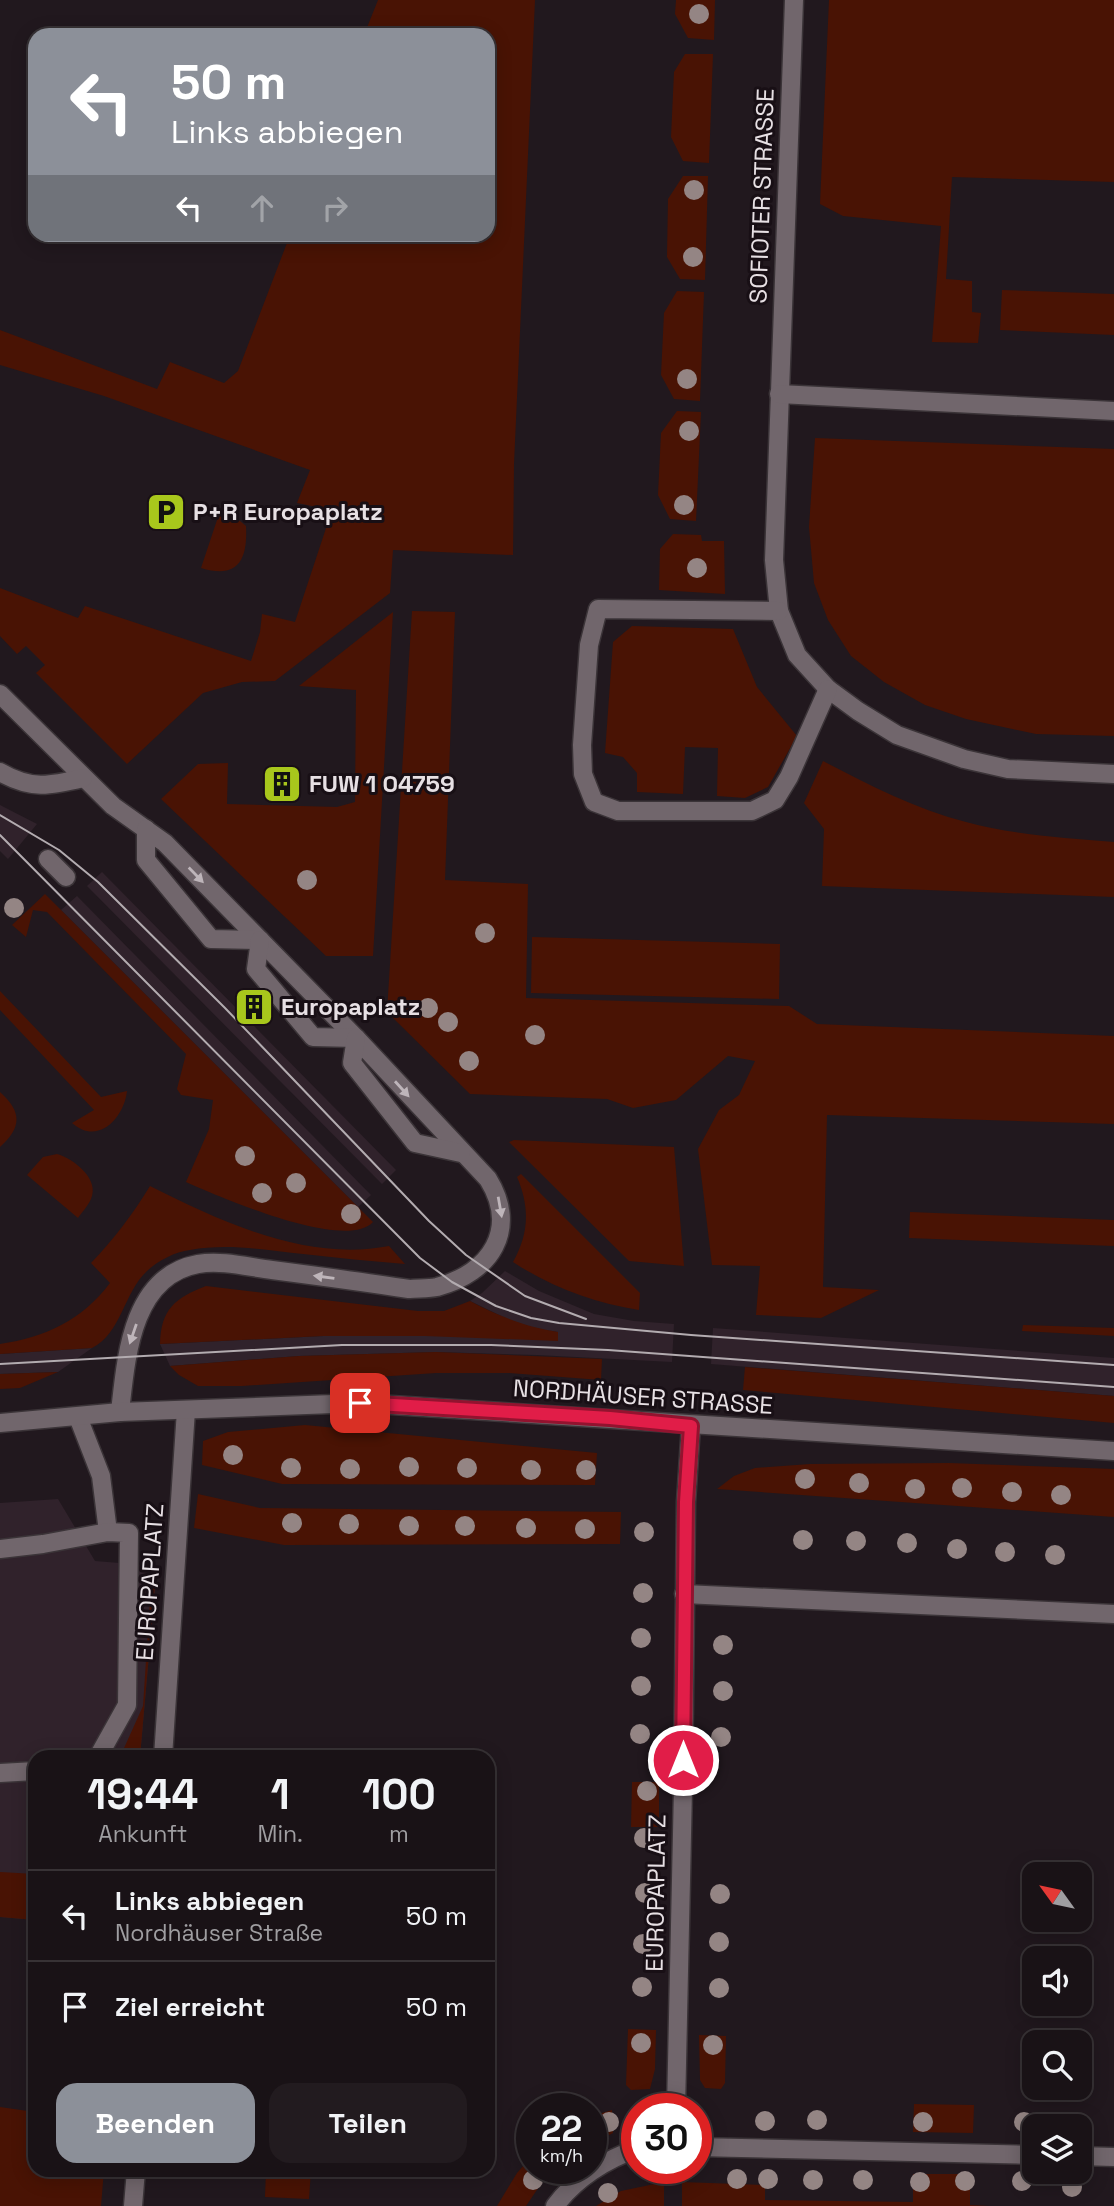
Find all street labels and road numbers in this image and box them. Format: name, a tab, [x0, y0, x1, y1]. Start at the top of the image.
street label: SOFIOTER STRASSE	[742, 88, 781, 304]
street label: NORDHÄUSER STRASSE	[512, 1372, 774, 1421]
street label: EUROPAPLATZ	[129, 1502, 170, 1662]
street label: EUROPAPLATZ	[639, 1814, 672, 1972]

